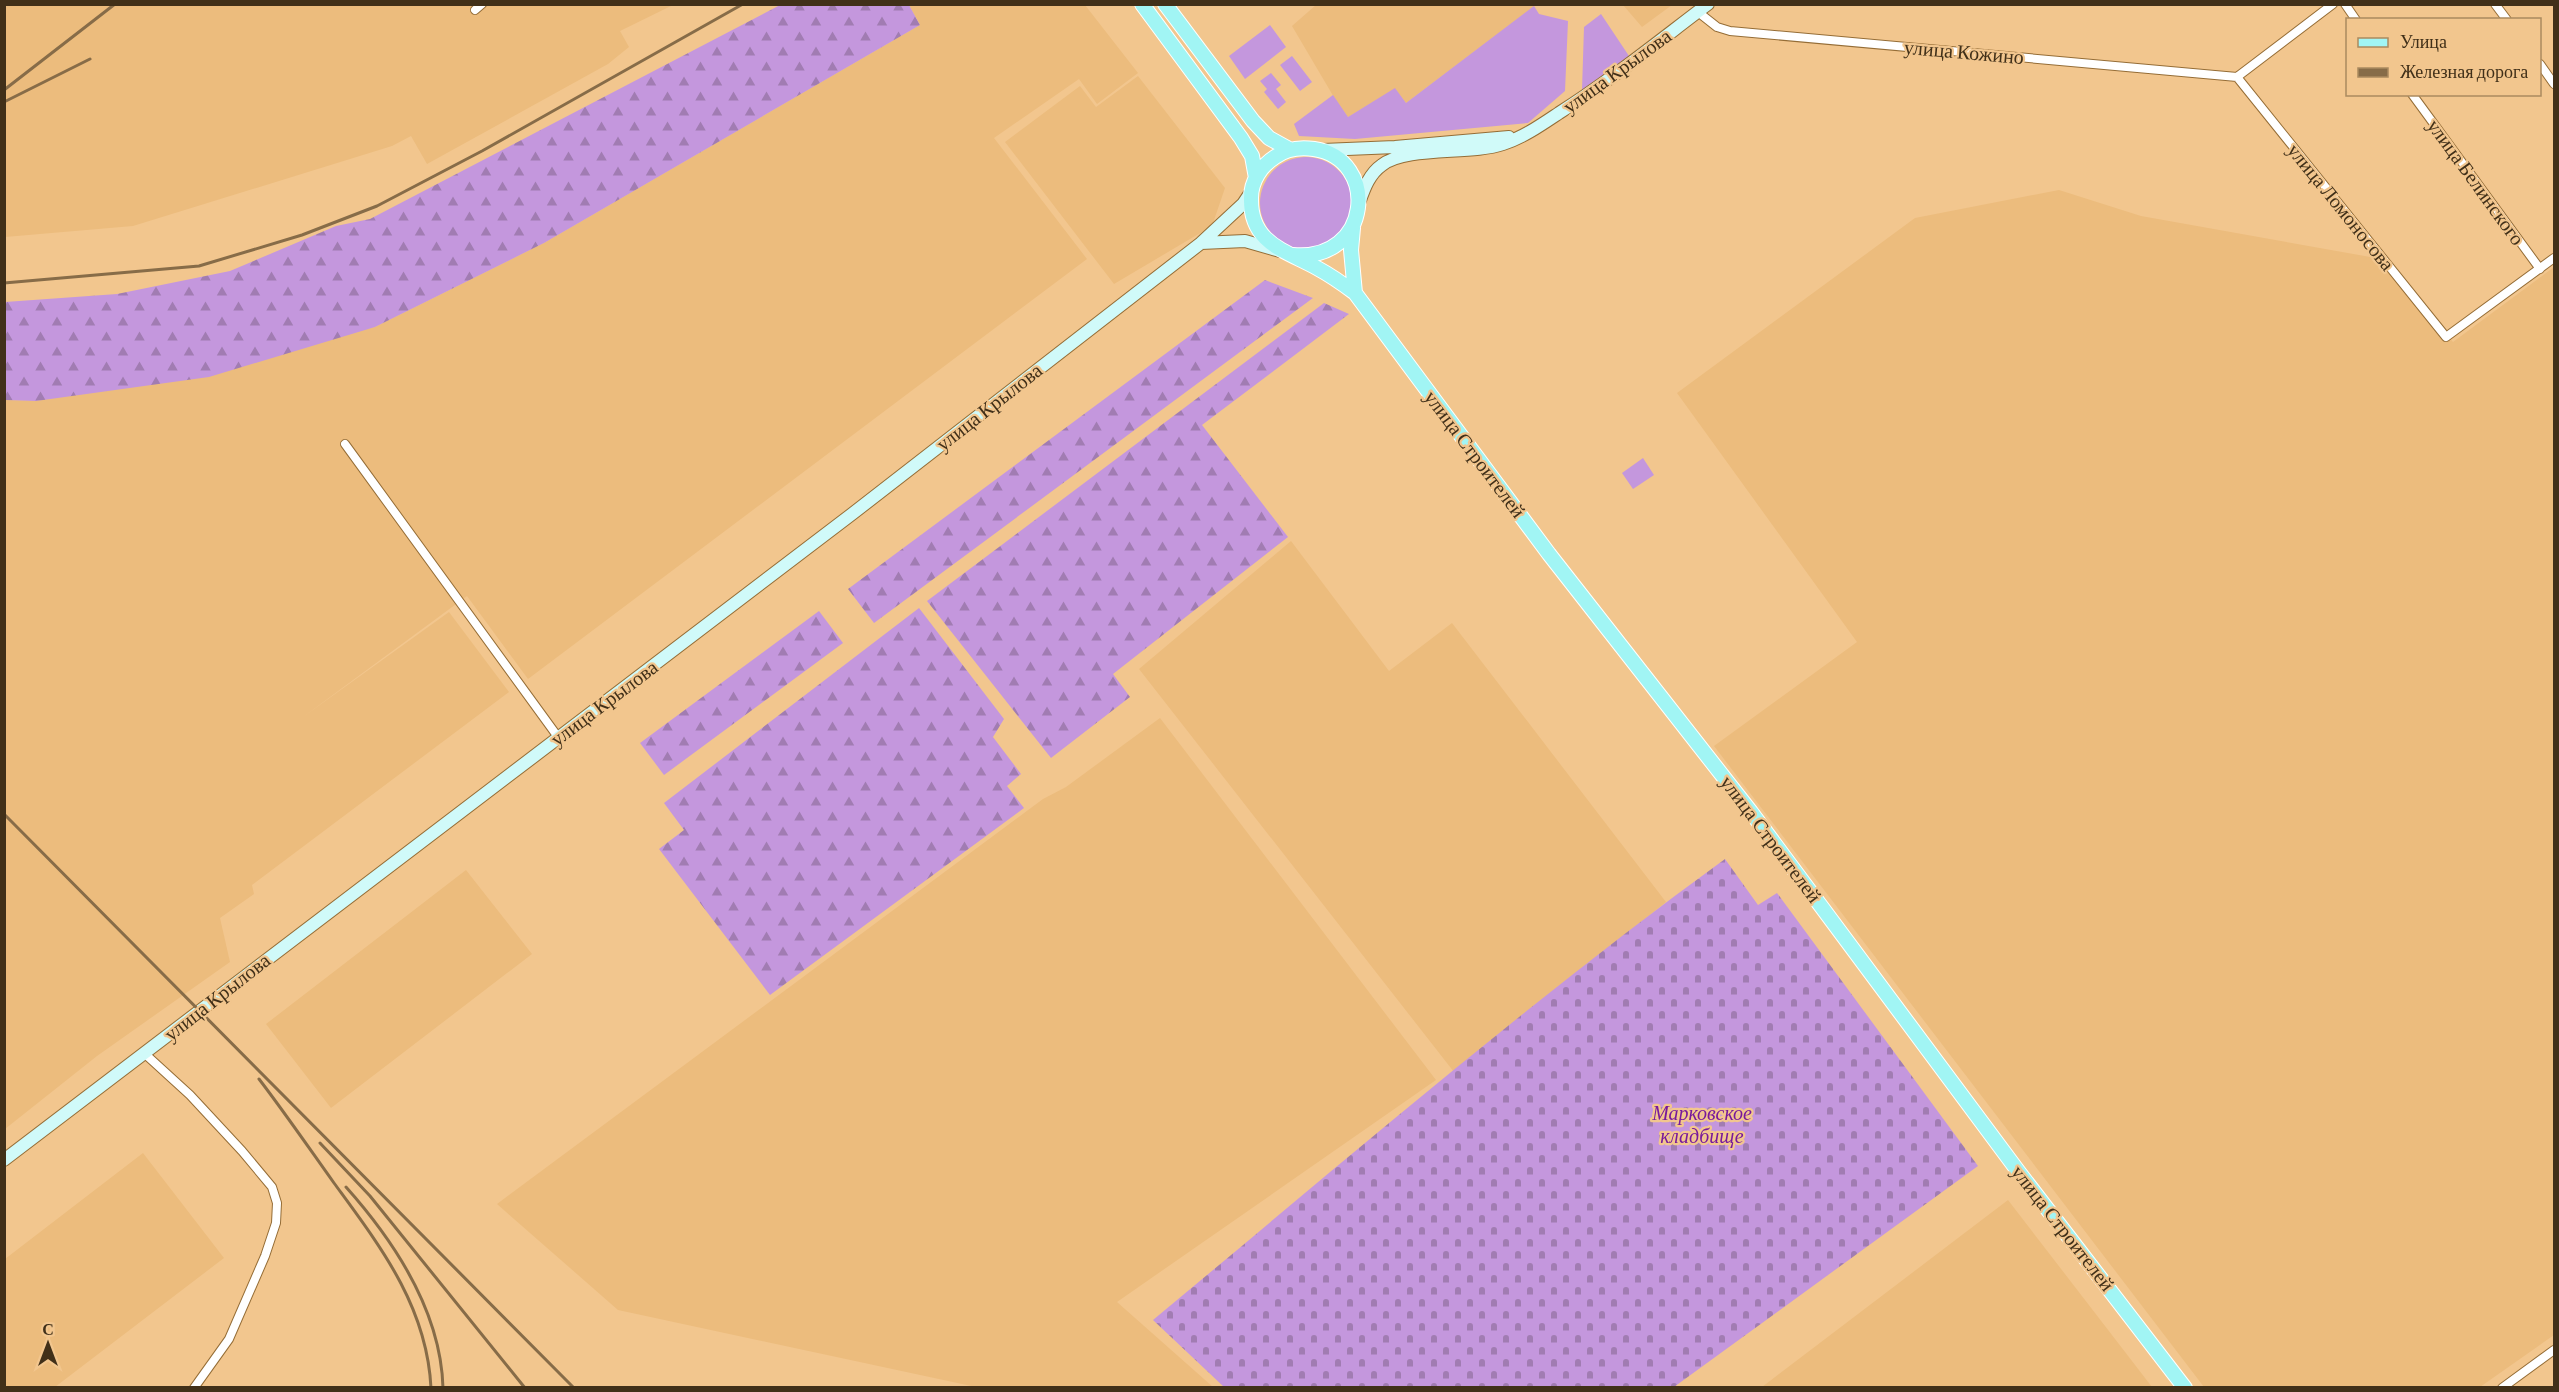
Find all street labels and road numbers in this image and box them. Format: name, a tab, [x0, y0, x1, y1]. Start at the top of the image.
street label: улица Крылова	[1559, 24, 1676, 118]
street label: улица Кожино	[1903, 36, 2025, 69]
street label: улица Белинского	[2422, 115, 2529, 250]
street label: улица Ломоносова	[2282, 139, 2399, 275]
street label: улица Крылова	[932, 359, 1047, 456]
street label: улица Строителей	[1419, 386, 1530, 523]
street label: улица Крылова	[546, 656, 662, 751]
street label: улица Строителей	[1715, 771, 1826, 908]
street label: улица Крылова	[160, 949, 275, 1046]
street label: улица Строителей	[2006, 1161, 2119, 1296]

